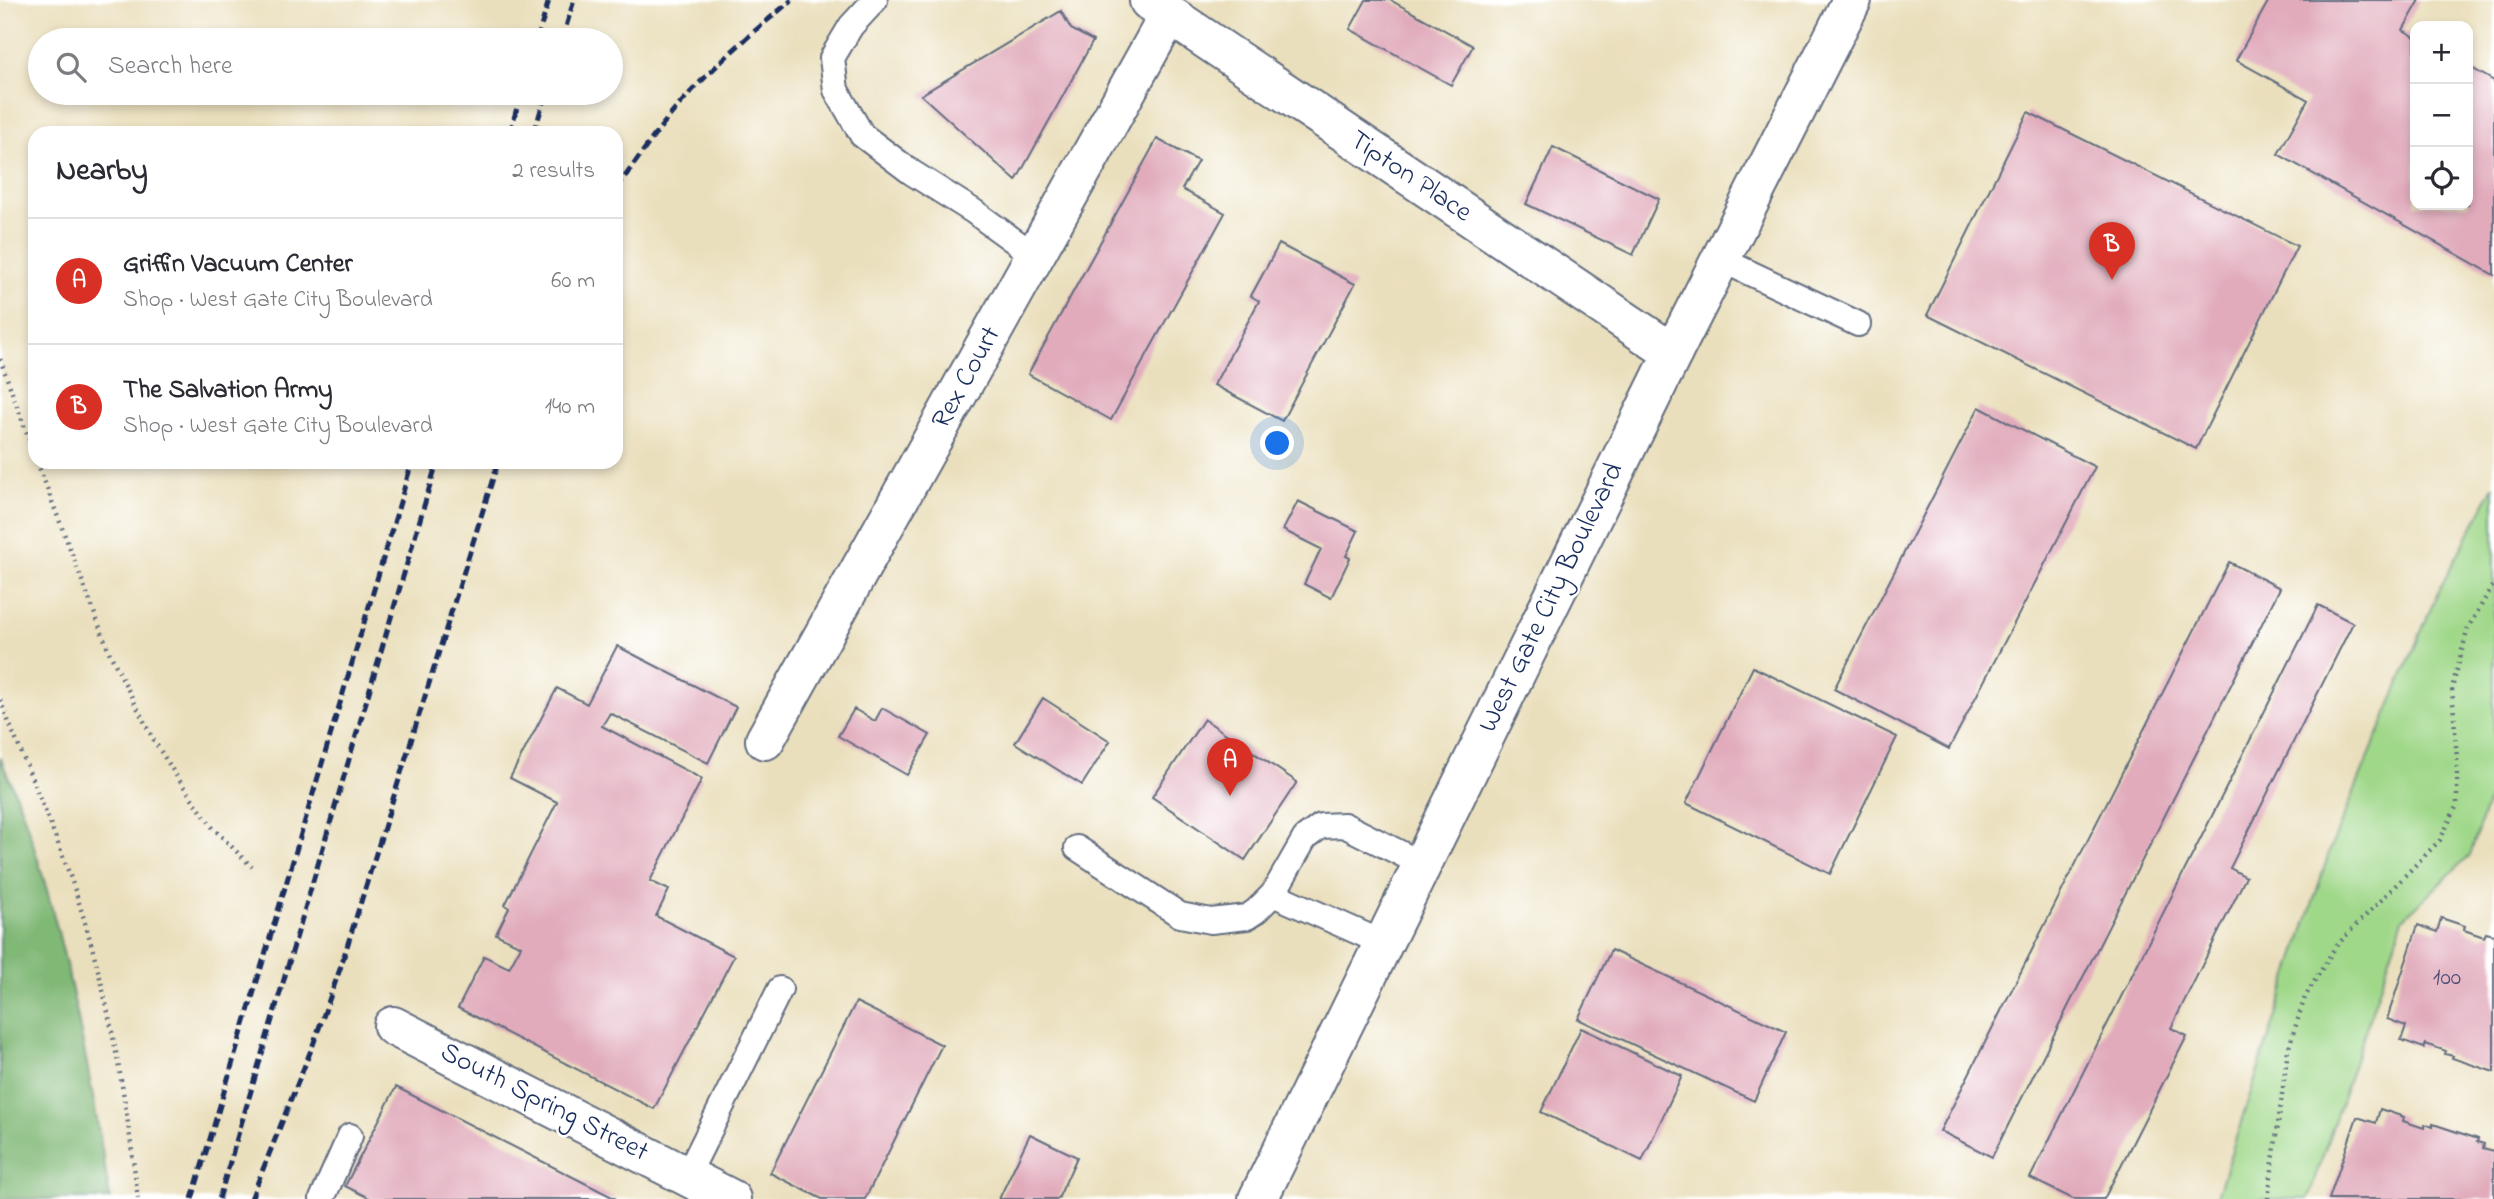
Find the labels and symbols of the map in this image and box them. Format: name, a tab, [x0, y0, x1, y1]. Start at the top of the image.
street label: Tipton Place	[1340, 121, 1480, 234]
pin: B	[2089, 222, 2135, 280]
street label: Rex Court	[922, 319, 1012, 437]
your location	[1260, 426, 1294, 460]
street label: West Gate City Boulevard	[1469, 456, 1635, 740]
pin: A	[1207, 738, 1253, 796]
house number: 100	[2433, 961, 2461, 996]
street label: South Spring Street	[433, 1033, 655, 1173]

